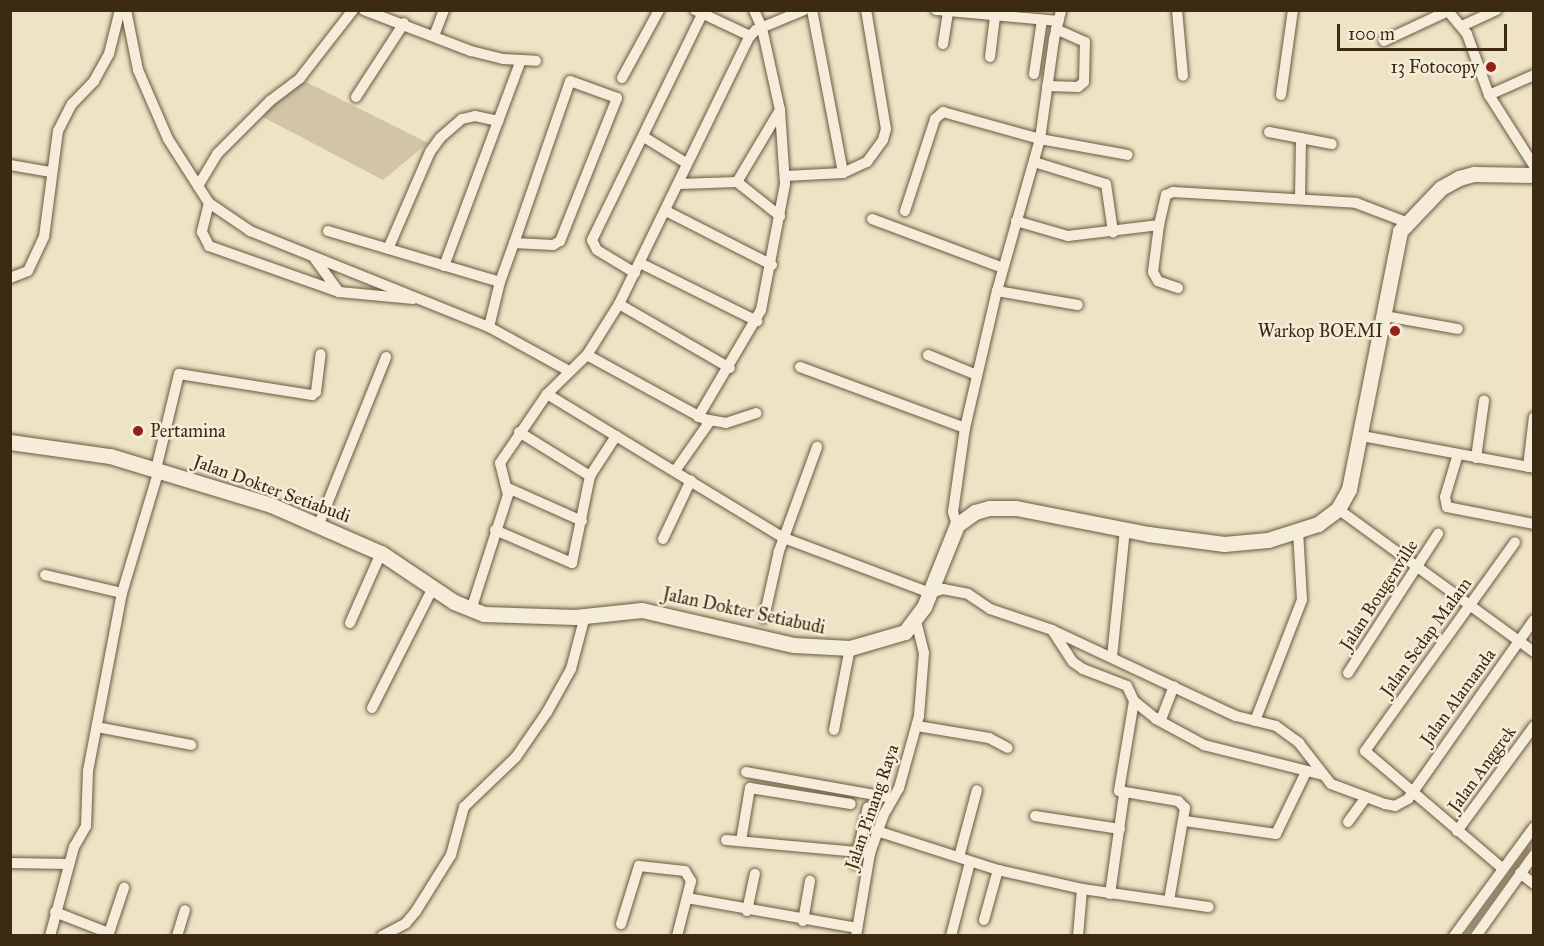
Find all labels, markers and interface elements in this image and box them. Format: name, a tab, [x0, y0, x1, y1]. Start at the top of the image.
scale bar	[1340, 12, 1510, 50]
text: 100 m	[1348, 23, 1395, 45]
place label: 13 Fotocopy	[1391, 56, 1479, 78]
marker: 13 Fotocopy	[1484, 60, 1498, 74]
place label: Warkop BOEMI	[1258, 320, 1383, 342]
marker: Warkop BOEMI	[1388, 324, 1402, 338]
place label: Pertamina	[150, 420, 225, 442]
marker: Pertamina	[131, 424, 145, 438]
street label: Jalan Dokter Setiabudi	[190, 451, 354, 527]
street label: Jalan Bougenville	[1335, 536, 1423, 654]
street label: Jalan Sedap Malam	[1376, 573, 1476, 701]
street label: Jalan Dokter Setiabudi	[661, 583, 827, 639]
street label: Jalan Alamanda	[1416, 644, 1500, 750]
street label: Jalan Anggrek	[1443, 722, 1521, 816]
street label: Jalan Pinang Raya	[840, 741, 904, 873]

